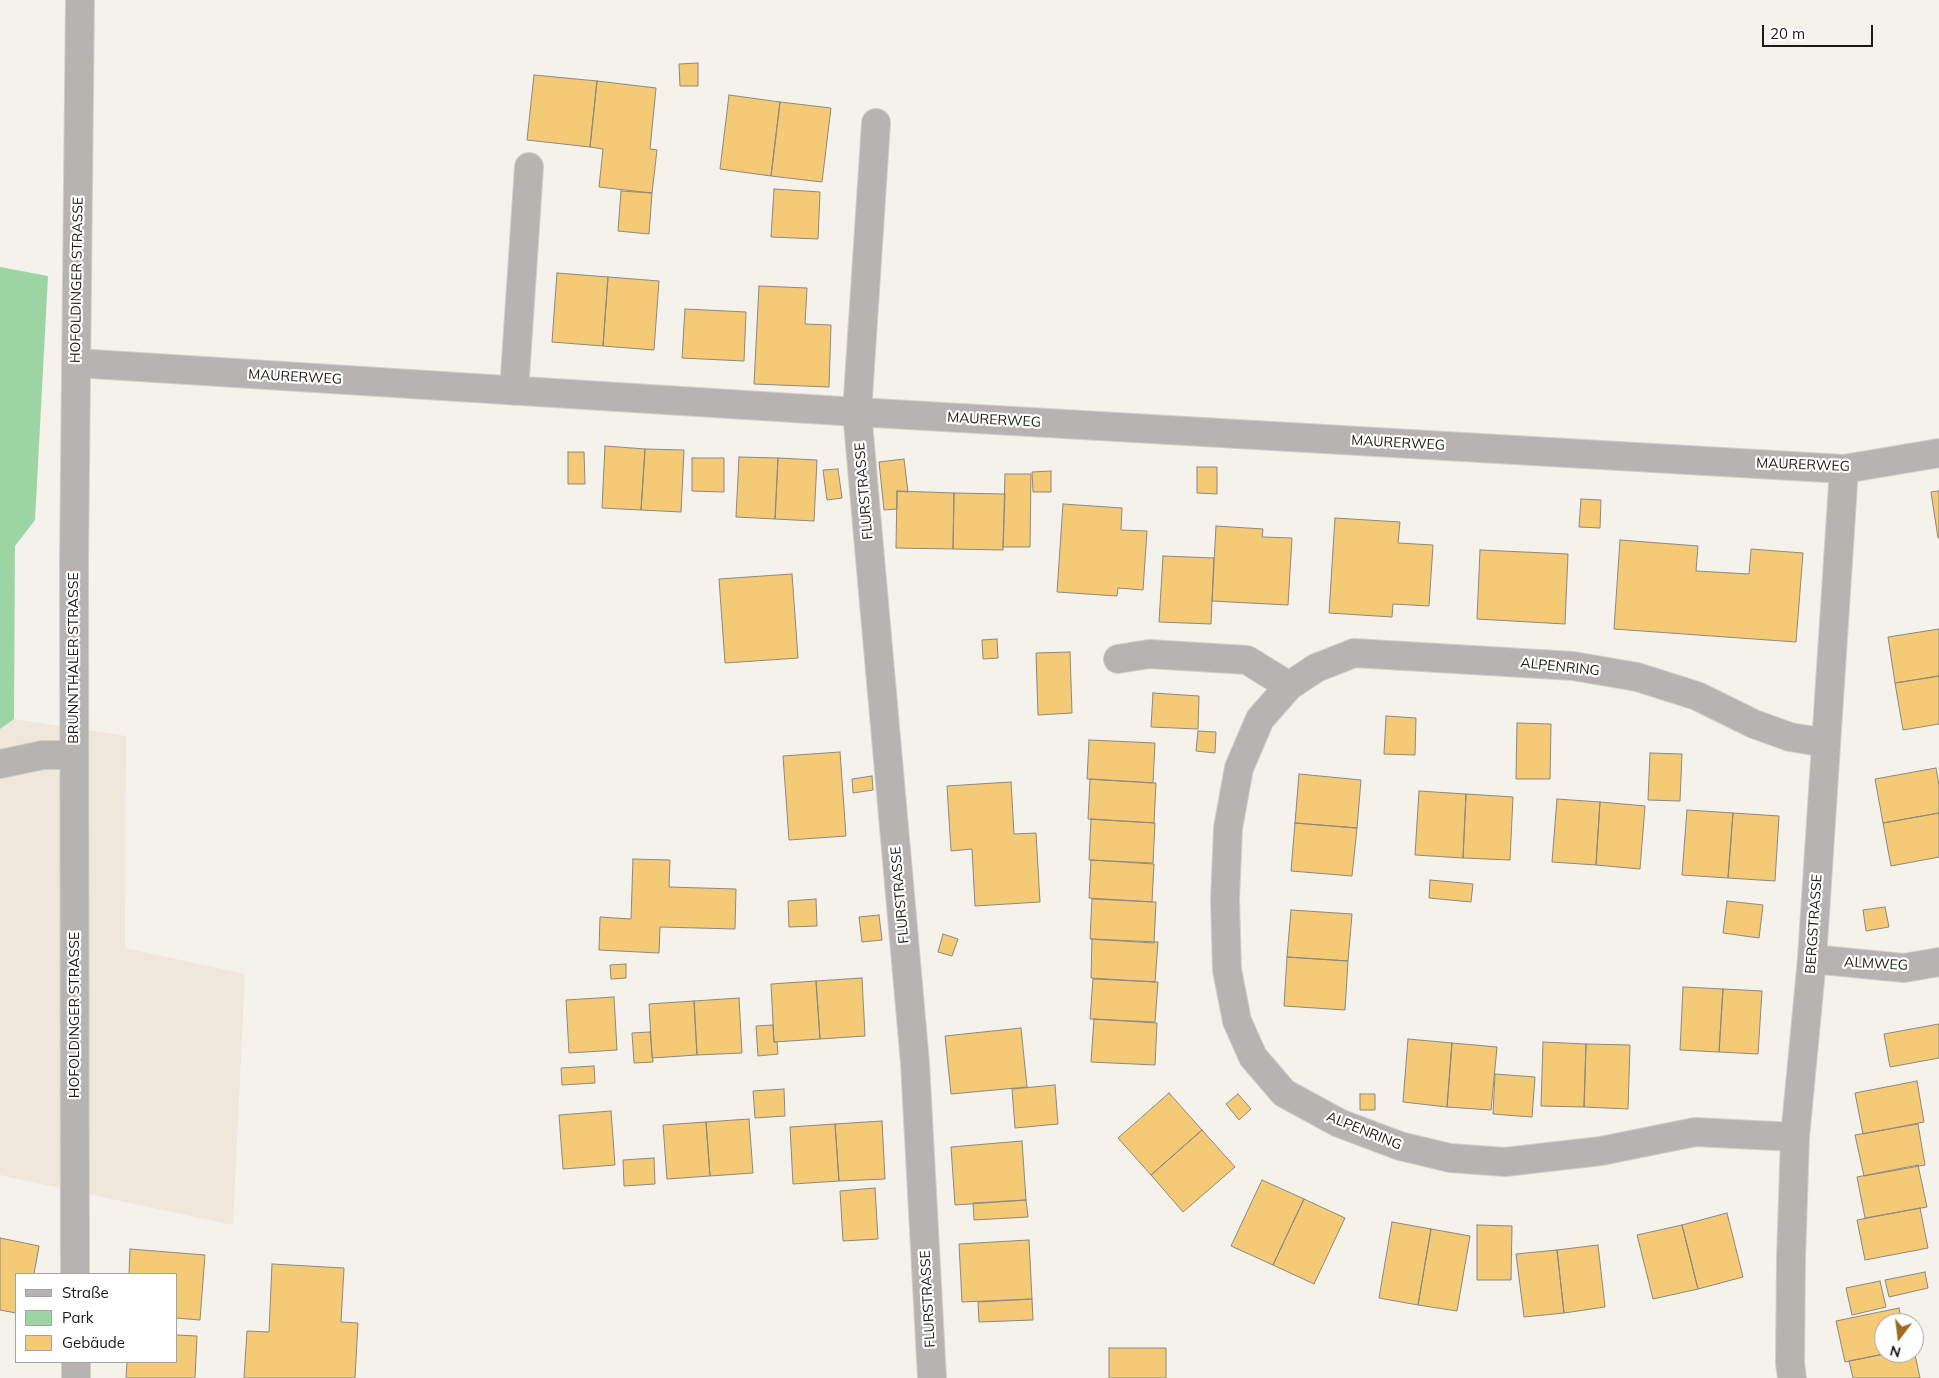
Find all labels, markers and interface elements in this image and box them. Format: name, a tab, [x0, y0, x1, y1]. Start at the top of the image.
scale bar	[1764, 15, 1875, 47]
text: 20 m	[1770, 24, 1805, 43]
street label: HOFOLDINGER STRASSE	[67, 197, 87, 363]
street label: MAURERWEG	[248, 366, 342, 388]
street label: MAURERWEG	[947, 409, 1041, 431]
street label: MAURERWEG	[1351, 432, 1445, 454]
street label: FLURSTRASSE	[851, 442, 877, 540]
street label: MAURERWEG	[1756, 455, 1850, 475]
street label: BRUNNTHALER STRASSE	[66, 572, 82, 744]
street label: ALPENRING	[1519, 654, 1601, 680]
street label: FLURSTRASSE	[887, 846, 913, 944]
street label: BERGSTRASSE	[1802, 874, 1826, 974]
street label: HOFOLDINGER STRASSE	[67, 932, 83, 1098]
street label: ALMWEG	[1844, 954, 1908, 974]
street label: ALPENRING	[1324, 1108, 1404, 1154]
street label: FLURSTRASSE	[917, 1250, 939, 1348]
legend	[15, 1273, 178, 1363]
text: Straße	[62, 1283, 109, 1302]
text: Park	[62, 1308, 94, 1327]
north arrow	[1874, 1313, 1924, 1363]
text: Gebäude	[62, 1333, 125, 1352]
text: N	[1888, 1341, 1903, 1362]

